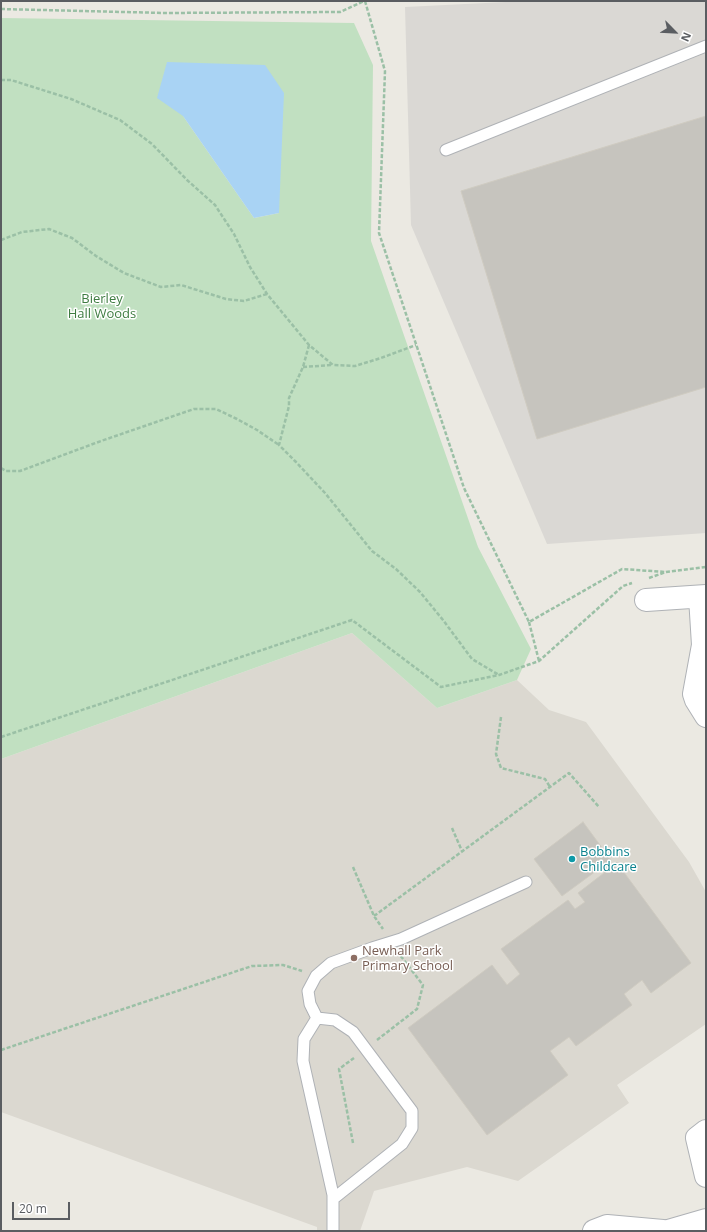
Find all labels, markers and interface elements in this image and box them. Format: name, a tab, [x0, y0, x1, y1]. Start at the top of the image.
north arrow	[655, 12, 695, 52]
text: N	[678, 30, 695, 44]
park label: Bierley Hall Woods	[68, 291, 136, 322]
place label: Bobbins Childcare	[580, 844, 637, 875]
marker: Bobbins Childcare	[567, 854, 577, 864]
place label: Newhall Park Primary School	[362, 943, 453, 974]
marker: Newhall Park Primary School	[349, 953, 359, 963]
scale bar	[14, 1194, 72, 1220]
text: 20 m	[19, 1200, 47, 1217]

